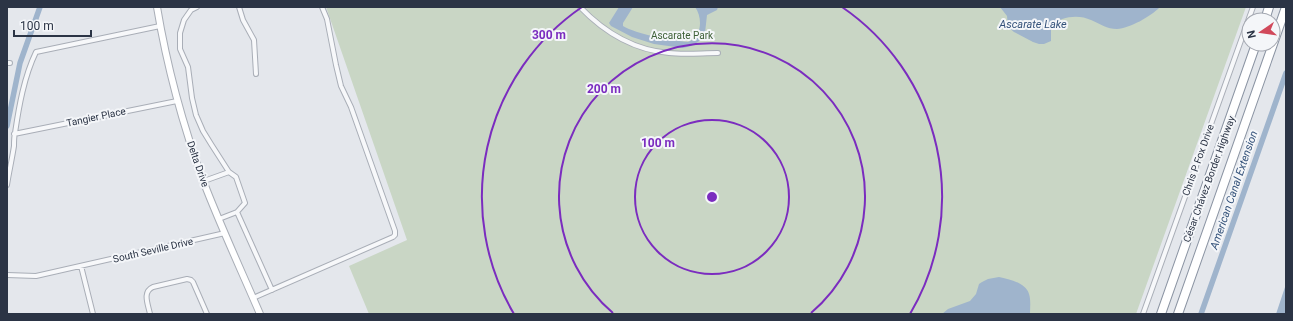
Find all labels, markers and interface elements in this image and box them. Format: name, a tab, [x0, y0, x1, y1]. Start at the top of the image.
scale bar	[14, 12, 91, 38]
north arrow	[1241, 12, 1281, 52]
water label: Ascarate Lake	[998, 18, 1067, 31]
text: 100 m	[20, 19, 54, 33]
text: 300 m	[532, 28, 566, 42]
text: N	[1244, 29, 1259, 39]
park label: Ascarate Park	[651, 30, 714, 41]
text: 200 m	[587, 82, 621, 96]
street label: Tangier Place	[65, 105, 127, 129]
street label: César Chávez Border Highway	[1181, 114, 1237, 244]
street label: Chris P Fox Drive	[1180, 123, 1216, 197]
water label: American Canal Extension	[1207, 129, 1260, 252]
text: 100 m	[641, 136, 675, 150]
street label: Delta Drive	[185, 140, 211, 188]
centre of rings	[705, 190, 719, 204]
street label: South Seville Drive	[112, 235, 194, 265]

